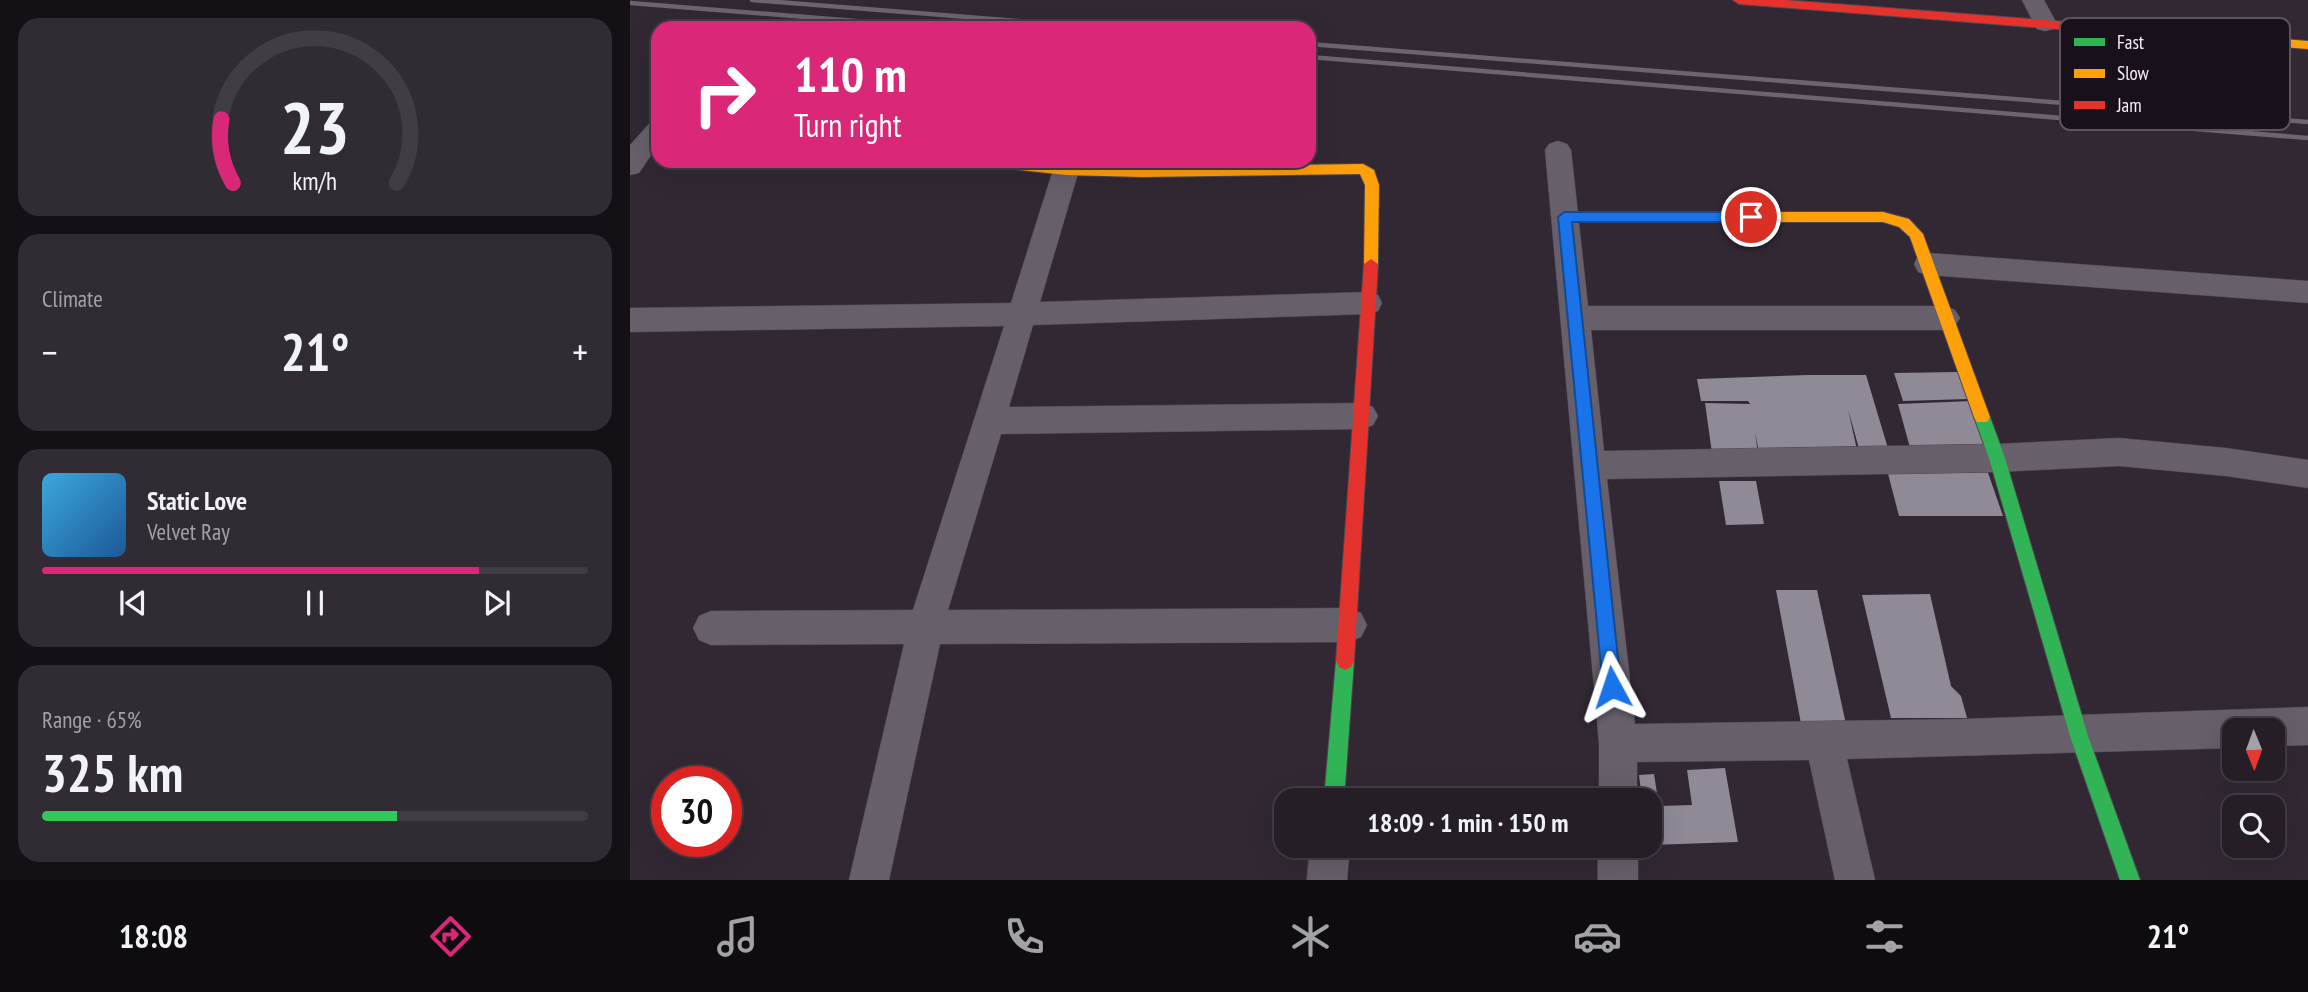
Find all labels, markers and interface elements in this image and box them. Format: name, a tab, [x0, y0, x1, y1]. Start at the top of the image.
legend	[2060, 18, 2290, 130]
text: Fast	[2117, 30, 2145, 54]
text: 110 m	[794, 42, 907, 106]
icon: right	[679, 49, 770, 140]
text: Slow	[2117, 61, 2150, 85]
text: 23	[280, 79, 350, 173]
text: Jam	[2116, 93, 2142, 117]
text: Turn right	[794, 104, 902, 146]
text: km/h	[293, 165, 337, 197]
pin	[1721, 187, 1781, 247]
icon: arrive	[1732, 198, 1770, 236]
text: Climate	[42, 284, 103, 313]
text: 21°	[281, 318, 349, 385]
text: −	[42, 327, 58, 376]
text: +	[572, 327, 588, 376]
text: Static Love	[147, 484, 247, 517]
text: Velvet Ray	[147, 517, 230, 546]
icon: previous	[114, 584, 152, 622]
icon: pause	[296, 584, 334, 622]
icon: next	[478, 584, 516, 622]
position arrow	[1575, 650, 1649, 724]
text: Range · 65%	[42, 705, 142, 734]
north arrow	[2222, 718, 2286, 780]
map controls	[2222, 718, 2285, 858]
text: 325 km	[42, 739, 183, 806]
speed limit sign: 30	[651, 766, 742, 857]
button: search	[2222, 795, 2285, 858]
text: 18:09 · 1 min · 150 m	[1368, 806, 1568, 839]
icon: directions	[426, 912, 475, 961]
icon: music	[713, 912, 762, 961]
icon: phone	[1000, 912, 1049, 961]
icon: climate	[1286, 912, 1335, 961]
icon: car	[1573, 912, 1622, 961]
icon: filters	[1860, 912, 1909, 961]
text: 18:08	[119, 915, 188, 957]
text: 21°	[2147, 915, 2189, 957]

